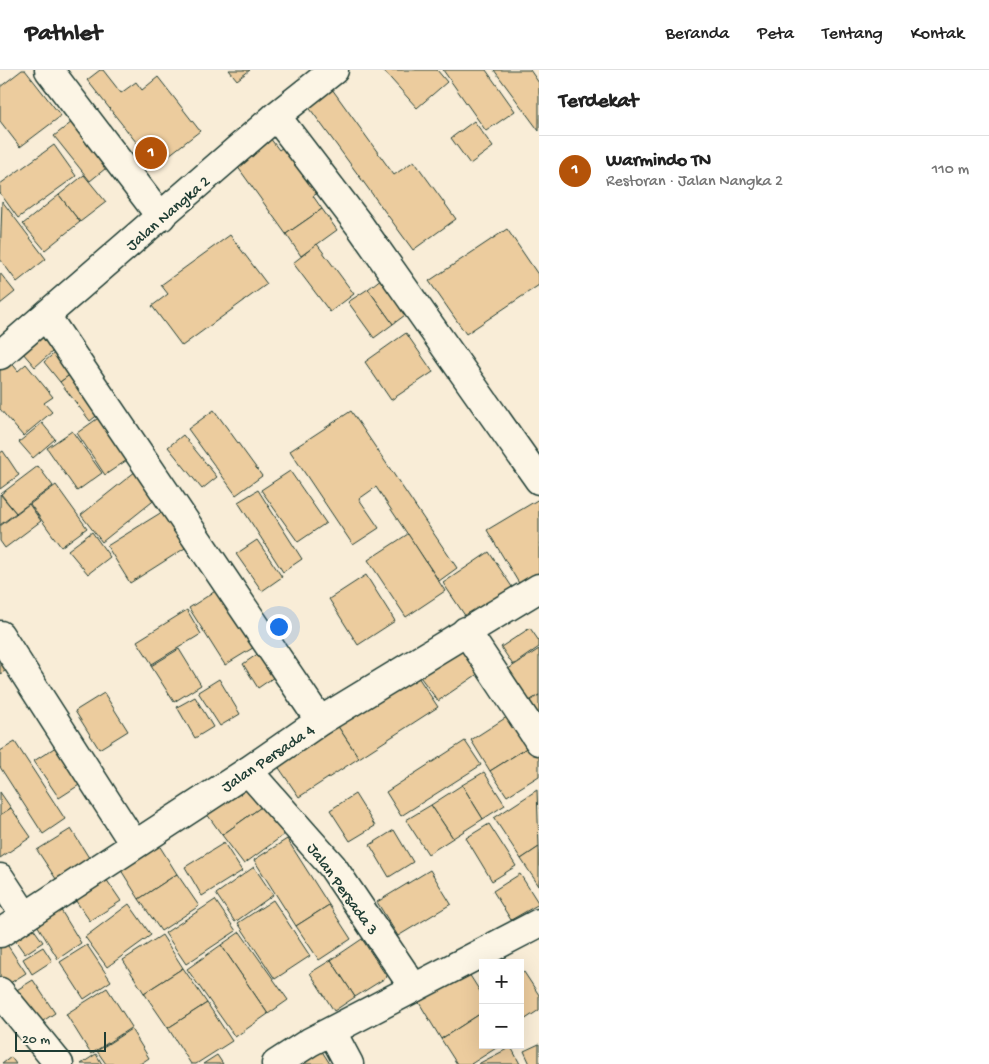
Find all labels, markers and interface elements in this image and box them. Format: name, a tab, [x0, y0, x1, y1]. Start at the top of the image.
text: Pathlet	[25, 20, 102, 49]
text: Beranda	[665, 24, 729, 45]
text: Peta	[757, 24, 794, 45]
text: Tentang	[822, 24, 883, 45]
text: Kontak	[911, 24, 964, 45]
text: Terdekat	[559, 90, 638, 115]
pin: 1	[135, 134, 167, 172]
text: Warmindo TN	[606, 150, 711, 173]
text: 1	[572, 161, 578, 180]
text: 110 m	[932, 161, 969, 180]
street label: Jalan Nangka 2	[124, 173, 215, 256]
text: Restoran · Jalan Nangka 2	[606, 173, 783, 192]
your location	[266, 614, 292, 640]
street label: Jalan Persada 4	[219, 722, 320, 798]
street label: Jalan Persada 3	[301, 840, 381, 940]
map controls	[479, 959, 524, 1049]
button: +	[479, 959, 524, 1004]
button: −	[479, 1004, 524, 1049]
scale bar	[15, 1029, 106, 1052]
text: 20 m	[22, 1032, 50, 1049]

